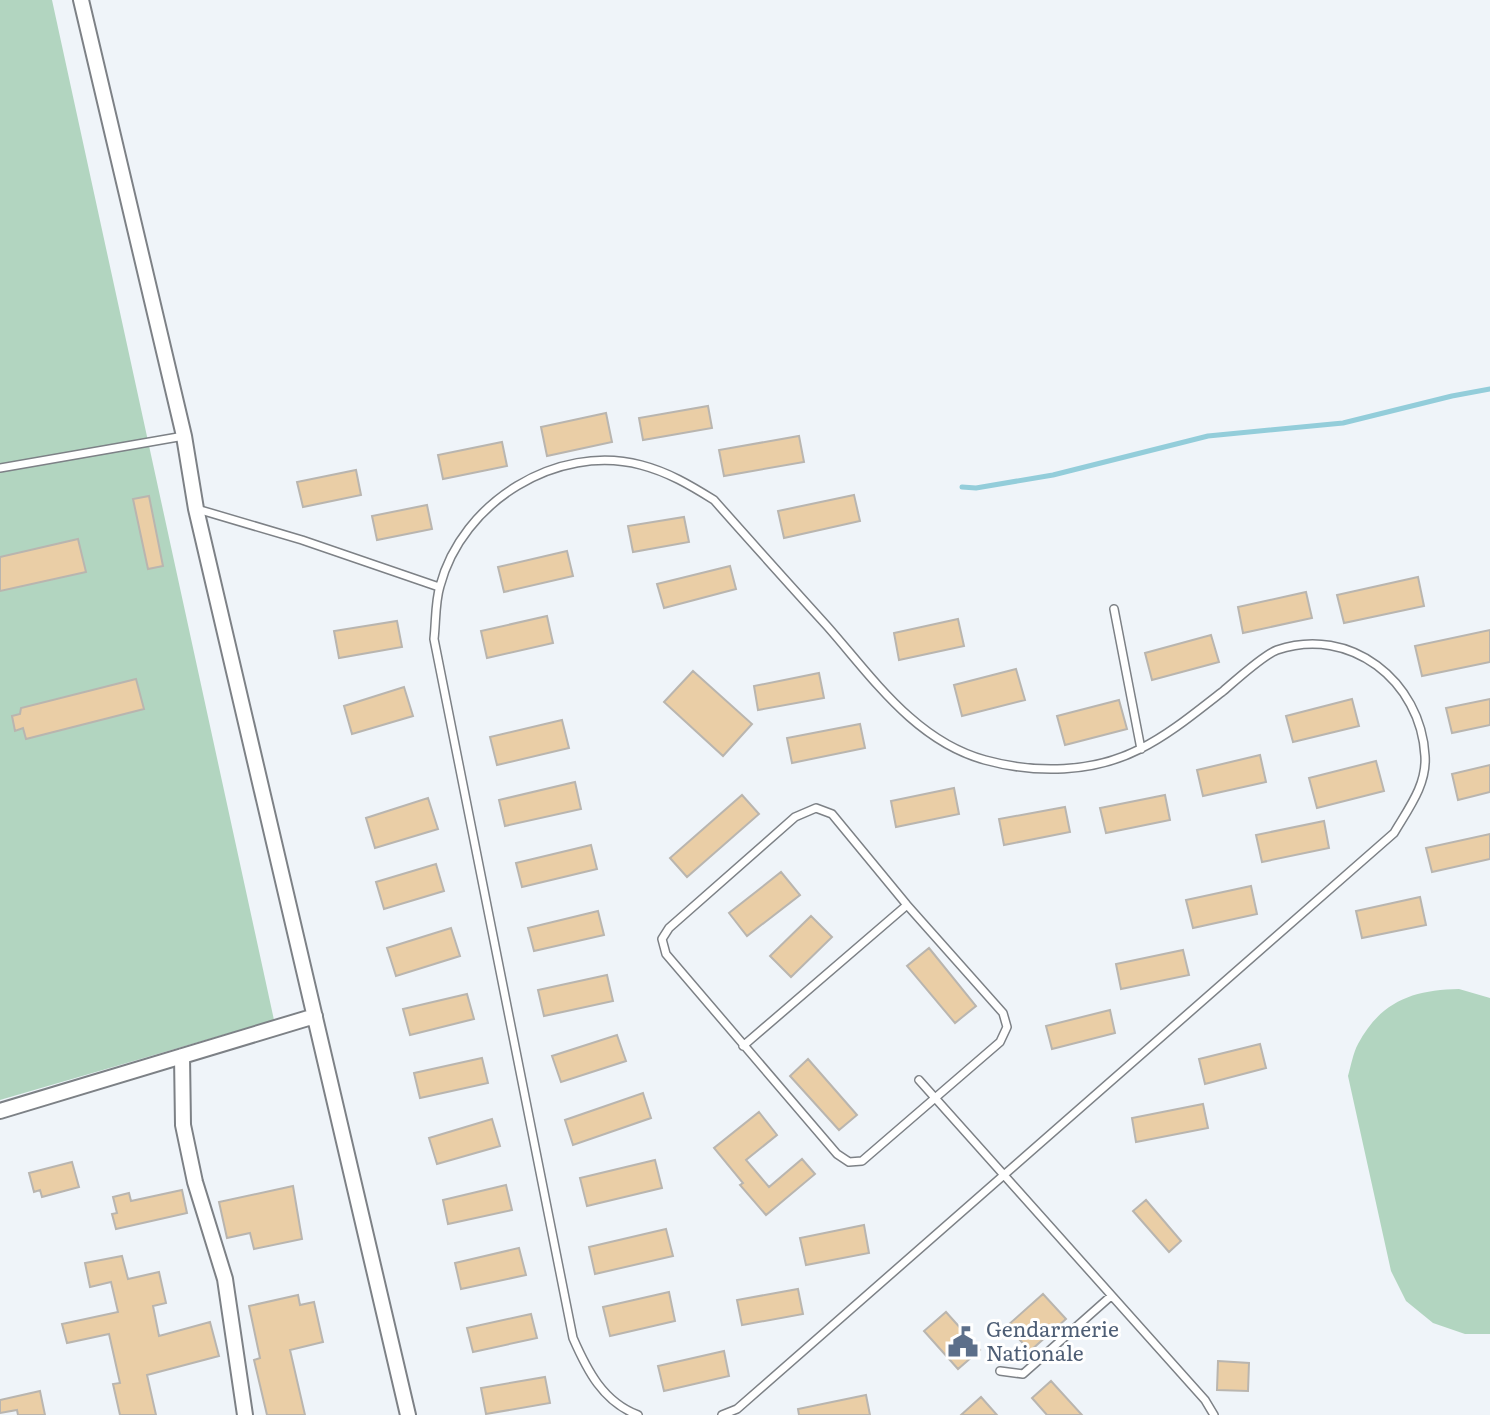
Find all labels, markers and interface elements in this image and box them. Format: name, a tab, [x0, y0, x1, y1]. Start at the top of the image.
place label: Gendarmerie Nationale	[986, 1312, 1119, 1367]
public building icon: Gendarmerie Nationale	[946, 1325, 980, 1359]

